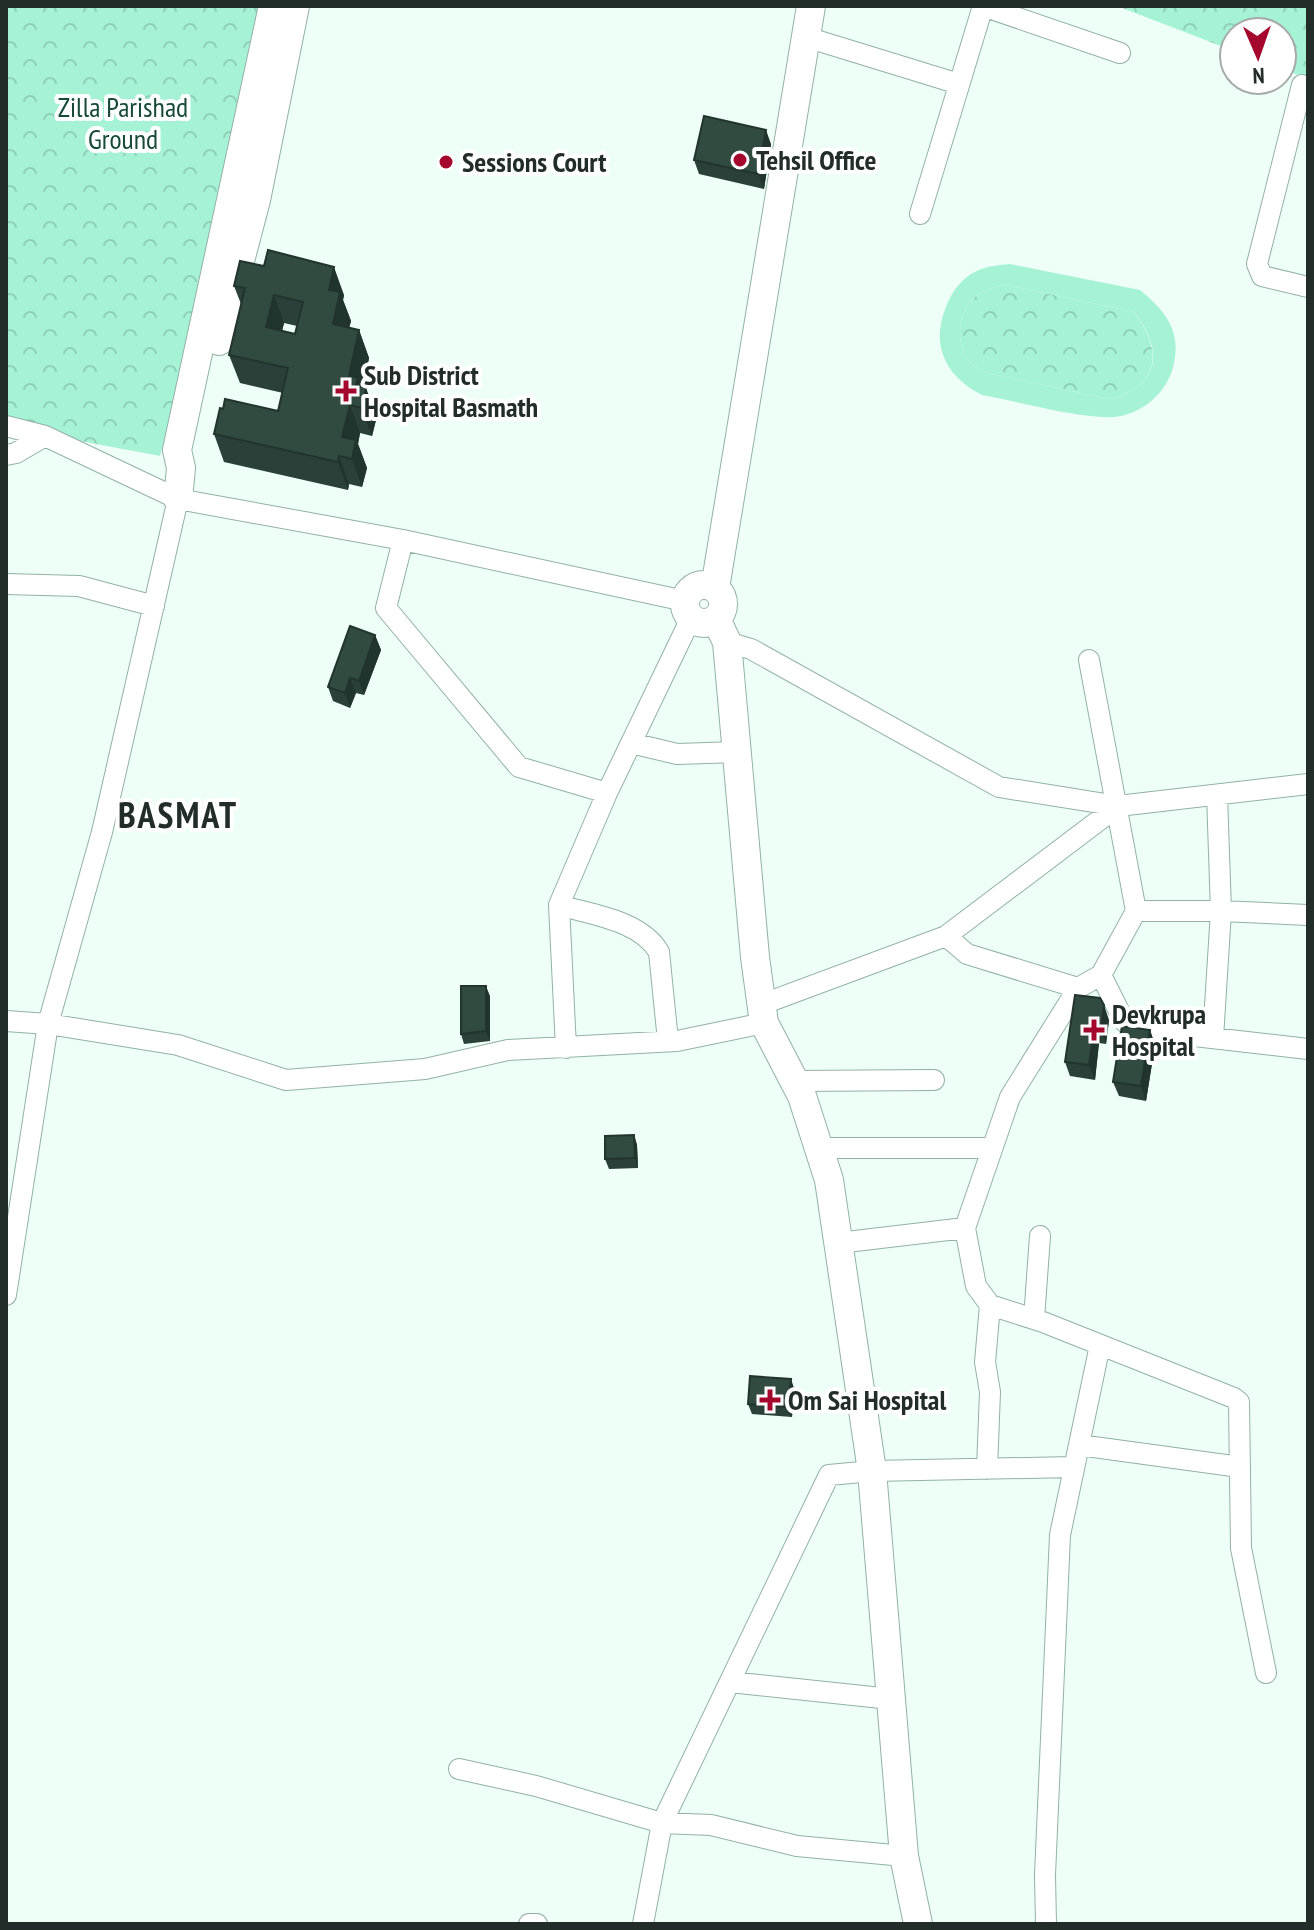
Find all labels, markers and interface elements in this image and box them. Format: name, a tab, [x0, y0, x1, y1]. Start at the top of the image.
north arrow	[1218, 16, 1298, 96]
text: N	[1252, 62, 1265, 90]
park label: Zilla Parishad Ground	[58, 88, 188, 157]
place label: Tehsil Office	[756, 141, 876, 178]
place label: Sessions Court	[462, 143, 606, 180]
marker: Tehsil Office	[731, 151, 749, 169]
marker: Sessions Court	[437, 153, 455, 171]
place label: Sub District Hospital Basmath	[364, 356, 538, 425]
marker: Sub District Hospital Basmath	[335, 380, 357, 402]
district label: BASMAT	[118, 791, 238, 838]
place label: Devkrupa Hospital	[1112, 995, 1206, 1064]
marker: Devkrupa Hospital	[1083, 1019, 1105, 1041]
place label: Om Sai Hospital	[788, 1381, 946, 1418]
marker: Om Sai Hospital	[759, 1389, 781, 1411]

